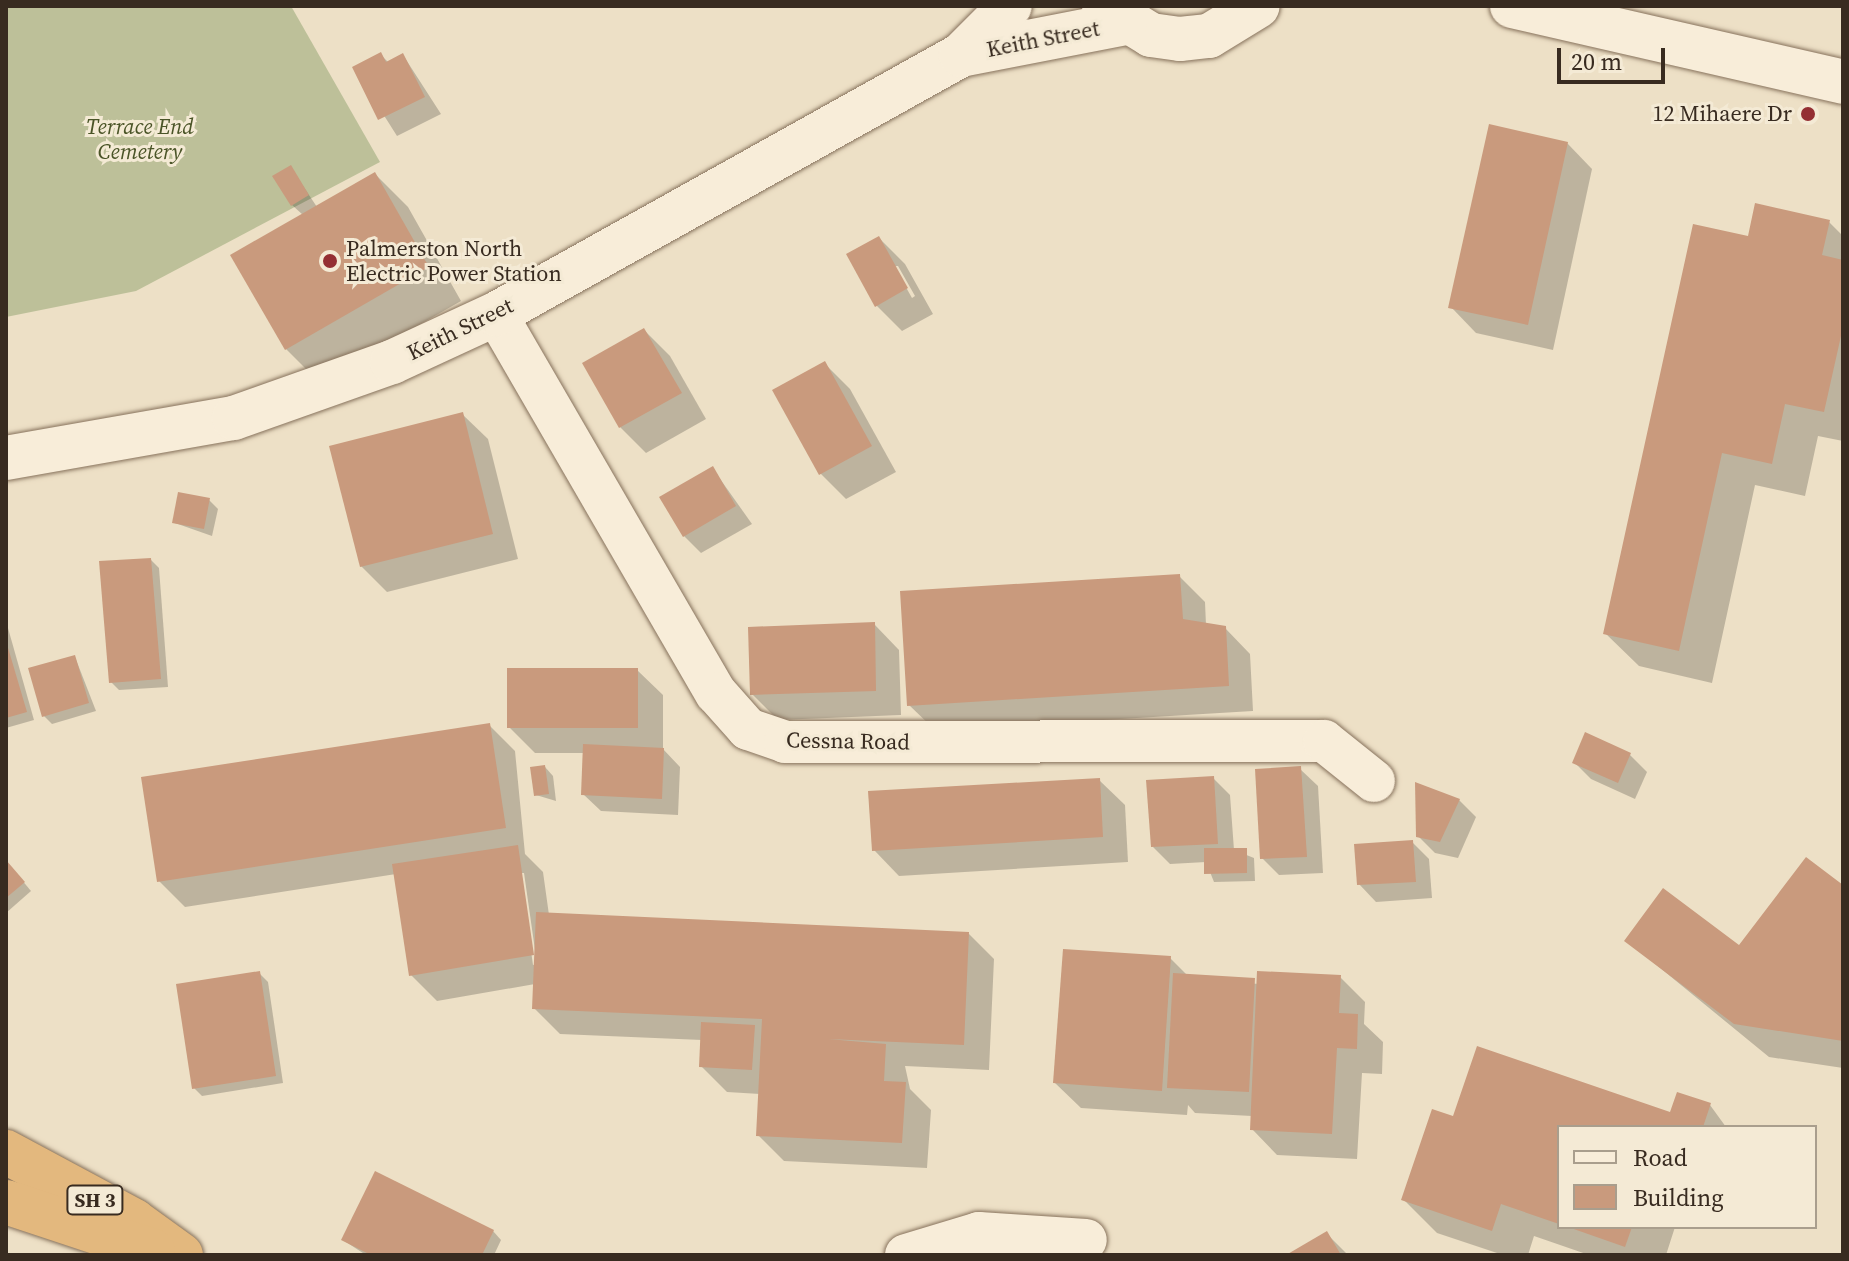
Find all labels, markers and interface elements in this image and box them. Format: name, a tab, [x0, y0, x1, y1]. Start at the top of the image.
street label: Keith Street	[984, 15, 1102, 63]
scale bar	[1561, 32, 1669, 82]
text: 20 m	[1571, 45, 1622, 78]
place label: 12 Mihaere Dr	[1652, 101, 1792, 127]
marker: 12 Mihaere Dr	[1799, 105, 1817, 123]
park label: Terrace End Cemetery	[86, 113, 194, 164]
place label: Palmerston North Electric Power Station	[346, 235, 562, 286]
marker: Palmerston North Electric Power Station	[321, 252, 339, 270]
street label: Keith Street	[403, 292, 517, 366]
street label: Cessna Road	[786, 727, 910, 755]
legend	[1557, 1125, 1817, 1229]
text: Road	[1633, 1141, 1687, 1174]
text: Building	[1633, 1181, 1724, 1214]
road number: SH 3	[65, 1184, 125, 1216]

